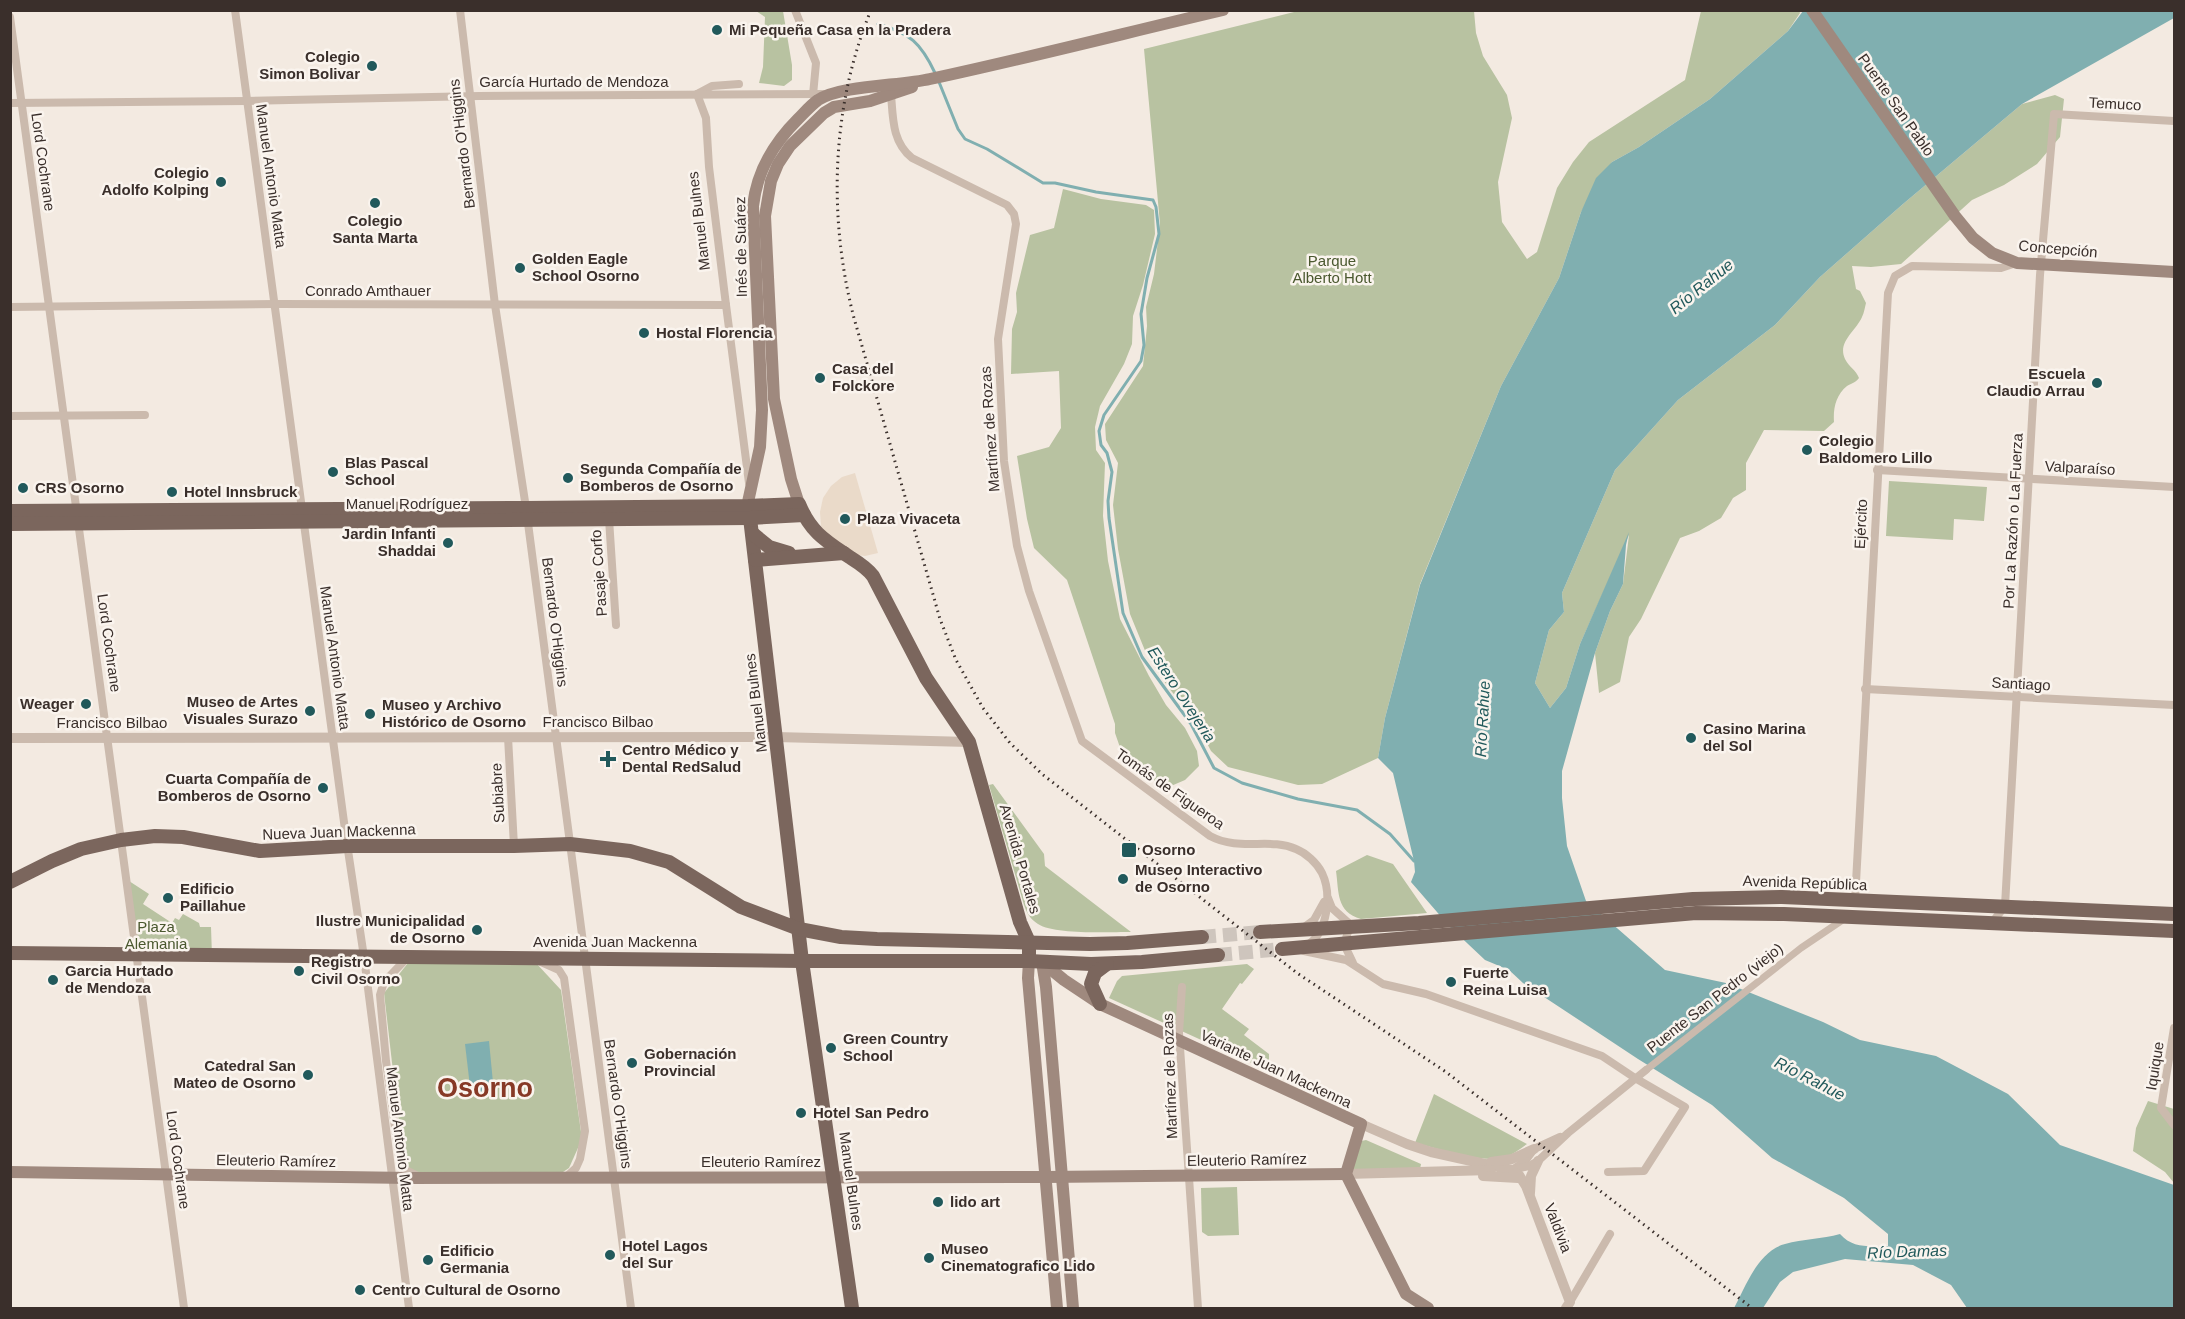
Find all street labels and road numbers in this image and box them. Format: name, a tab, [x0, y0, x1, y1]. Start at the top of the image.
street label: Puente San Pablo	[1855, 50, 1938, 159]
street label: García Hurtado de Mendoza	[479, 73, 669, 90]
street label: Bernardo O'Higgins	[445, 78, 478, 210]
street label: Temuco	[2088, 94, 2142, 113]
street label: Manuel Antonio Matta	[253, 103, 290, 250]
street label: Lord Cochrane	[28, 112, 59, 212]
street label: Manuel Bulnes	[684, 171, 713, 271]
street label: Inés de Suárez	[731, 196, 750, 298]
street label: Concepción	[2018, 237, 2098, 260]
street label: Conrado Amthauer	[305, 282, 431, 299]
street label: Martínez de Rozas	[977, 366, 1002, 492]
street label: Por La Razón o La Fuerza	[1999, 432, 2026, 609]
street label: Valparaíso	[2044, 457, 2116, 478]
street label: Manuel Rodríguez	[346, 495, 468, 512]
street label: Ejército	[1851, 499, 1870, 549]
street label: Pasaje Corfo	[587, 529, 610, 617]
street label: Bernardo O'Higgins	[539, 556, 572, 688]
street label: Manuel Antonio Matta	[317, 585, 354, 732]
street label: Lord Cochrane	[94, 593, 125, 693]
street label: Manuel Bulnes	[741, 653, 770, 753]
street label: Santiago	[1991, 673, 2051, 694]
street label: Francisco Bilbao	[543, 713, 653, 730]
street label: Francisco Bilbao	[57, 714, 167, 731]
street label: Tomás de Figueroa	[1113, 745, 1228, 833]
street label: Subiabre	[487, 763, 508, 823]
street label: Avenida Portales	[997, 802, 1044, 916]
street label: Nueva Juan Mackenna	[262, 820, 417, 843]
street label: Avenida República	[1742, 872, 1868, 893]
street label: Avenida Juan Mackenna	[533, 933, 698, 950]
street label: Puente San Pedro (viejo)	[1643, 939, 1786, 1056]
street label: Martínez de Rozas	[1159, 1013, 1180, 1139]
street label: Variante Juan Mackenna	[1198, 1026, 1355, 1111]
street label: Bernardo O'Higgins	[601, 1038, 636, 1170]
street label: Iquique	[2142, 1040, 2167, 1092]
street label: Manuel Antonio Matta	[383, 1066, 418, 1213]
street label: Lord Cochrane	[163, 1110, 194, 1210]
street label: Manuel Bulnes	[836, 1131, 867, 1231]
street label: Eleuterio Ramírez	[1187, 1150, 1307, 1169]
street label: Eleuterio Ramírez	[216, 1151, 336, 1170]
street label: Eleuterio Ramírez	[701, 1153, 821, 1170]
street label: Valdivia	[1541, 1201, 1576, 1255]

